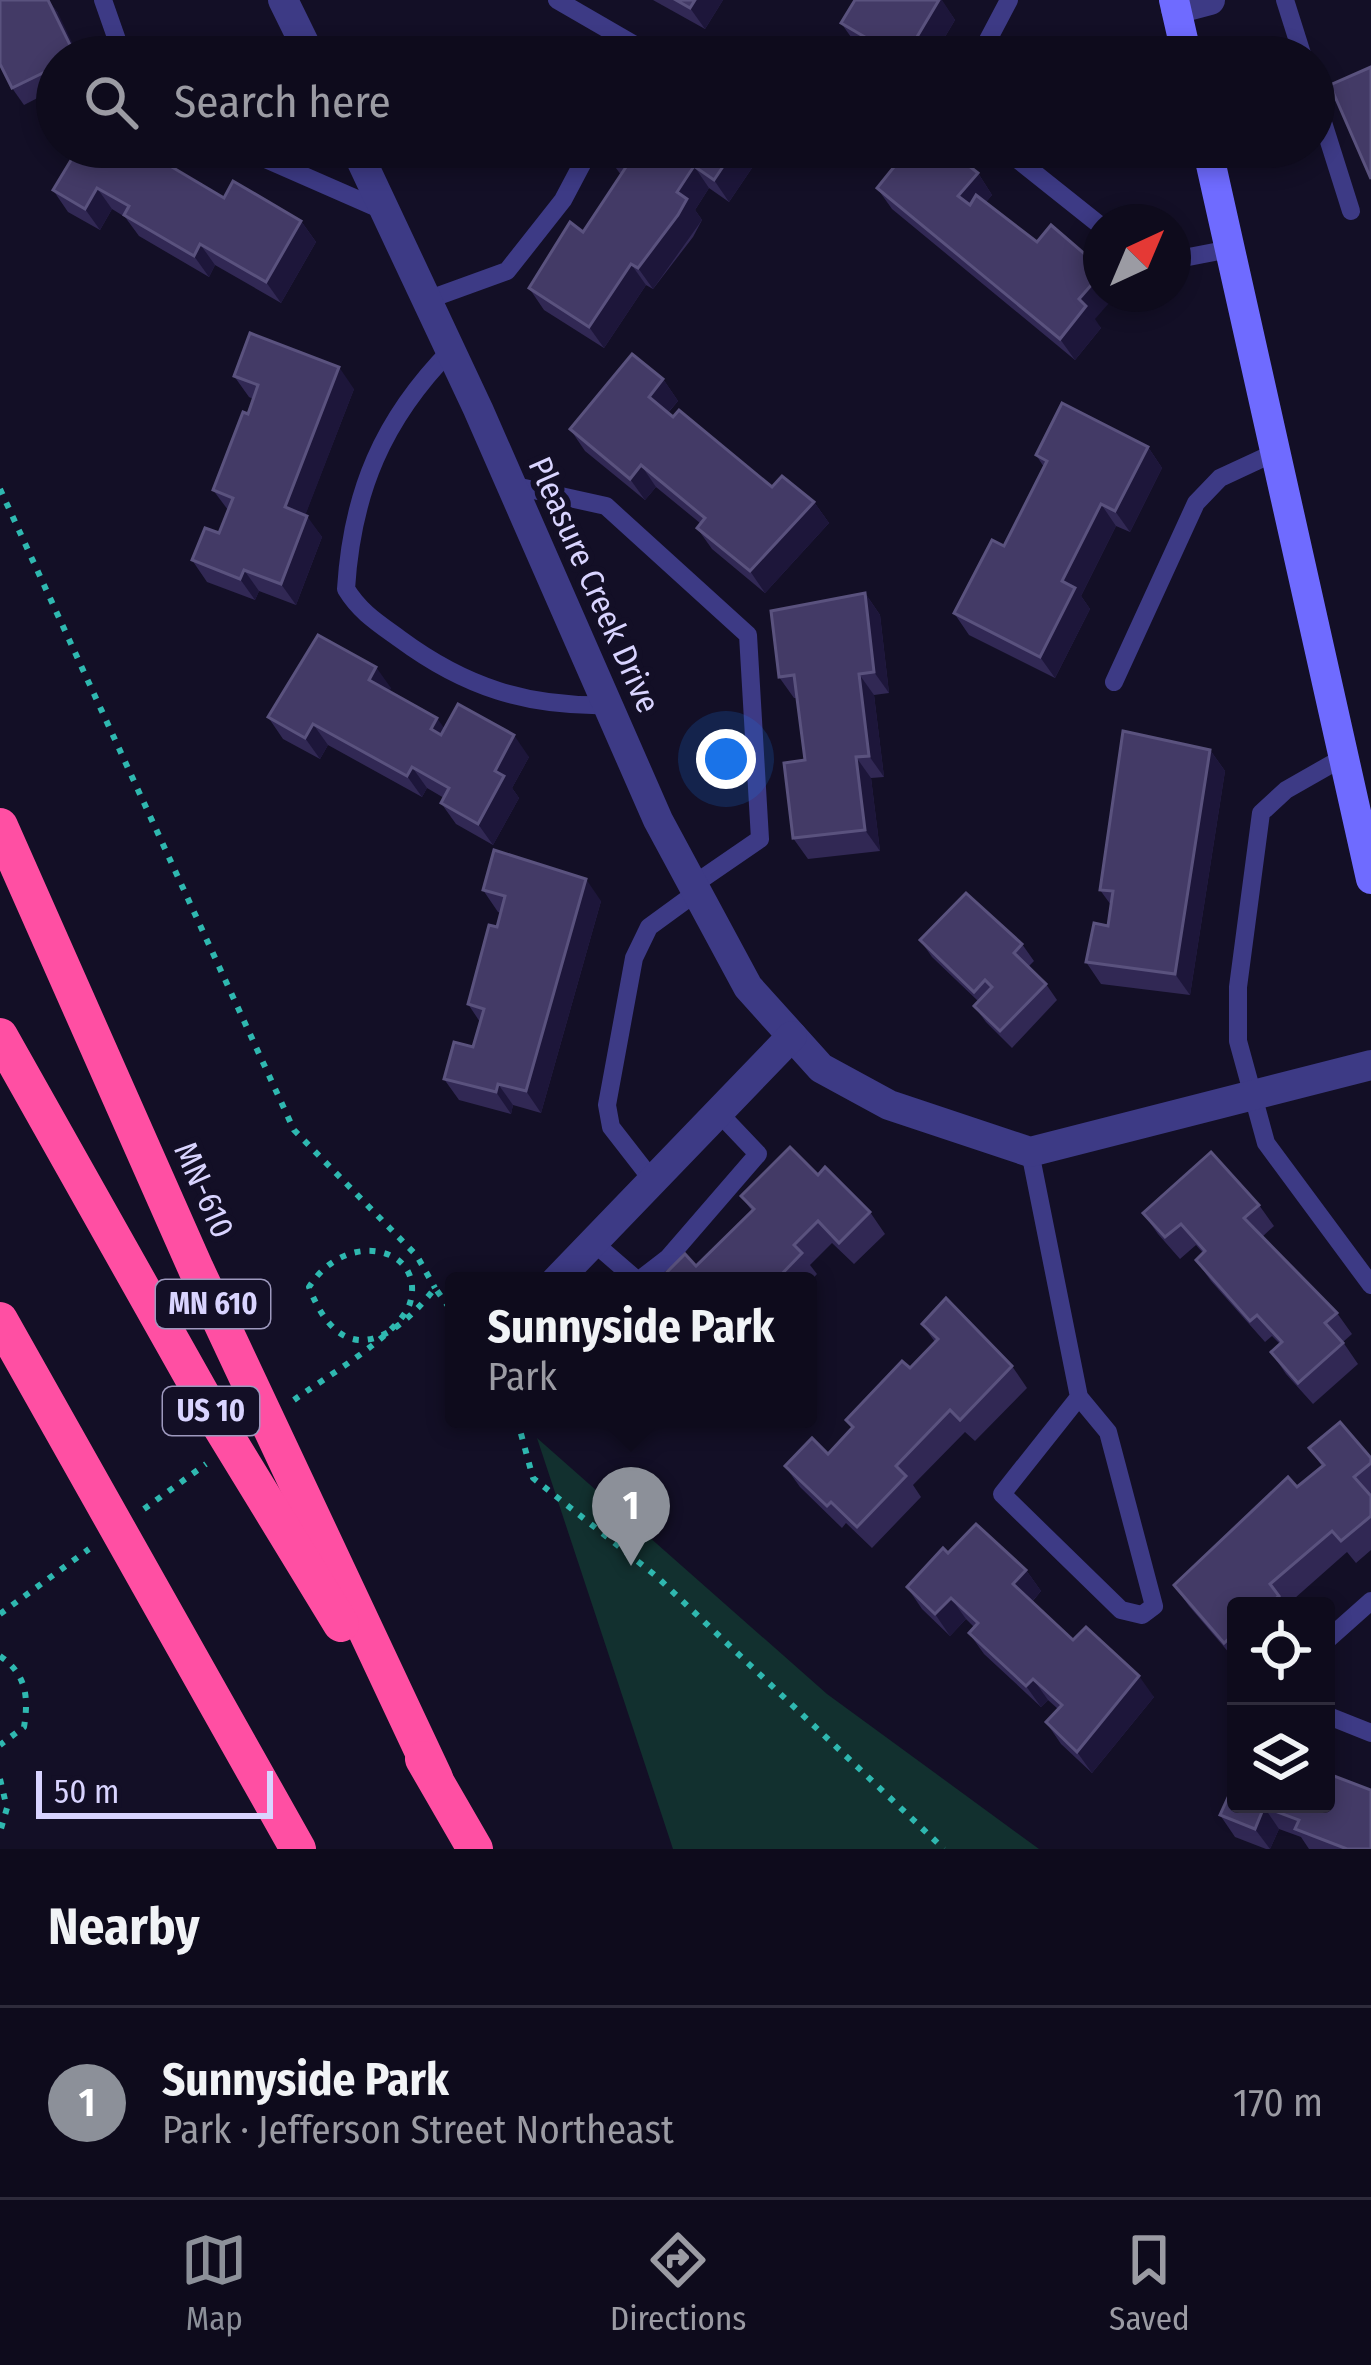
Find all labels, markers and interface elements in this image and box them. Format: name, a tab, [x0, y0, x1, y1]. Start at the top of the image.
search box	[36, 36, 1335, 168]
icon: search	[78, 69, 144, 135]
text: Search here	[174, 75, 391, 129]
north arrow	[1083, 204, 1191, 312]
street label: Pleasure Creek Drive	[520, 451, 668, 719]
your location	[696, 729, 756, 789]
street label: MN-610	[165, 1136, 243, 1244]
popup	[445, 1272, 817, 1428]
road number: MN 610	[156, 1280, 270, 1328]
text: Sunnyside Park	[488, 1300, 774, 1354]
text: Park	[488, 1354, 557, 1400]
road number: US 10	[163, 1387, 259, 1435]
pin: 1	[592, 1467, 670, 1566]
map controls	[1227, 1597, 1335, 1813]
button: locate	[1227, 1597, 1335, 1705]
button: layers	[1227, 1705, 1335, 1813]
scale bar	[36, 1765, 273, 1818]
text: 50 m	[54, 1772, 119, 1812]
text: Nearby	[48, 1896, 200, 1958]
text: Sunnyside Park	[162, 2053, 449, 2107]
text: 1	[79, 2080, 95, 2126]
text: 170 m	[1233, 2080, 1323, 2126]
text: Park · Jefferson Street Northeast	[162, 2107, 674, 2153]
tab: Map	[181, 2227, 247, 2339]
tab: Directions	[610, 2227, 746, 2339]
tab: Saved	[1109, 2227, 1190, 2339]

